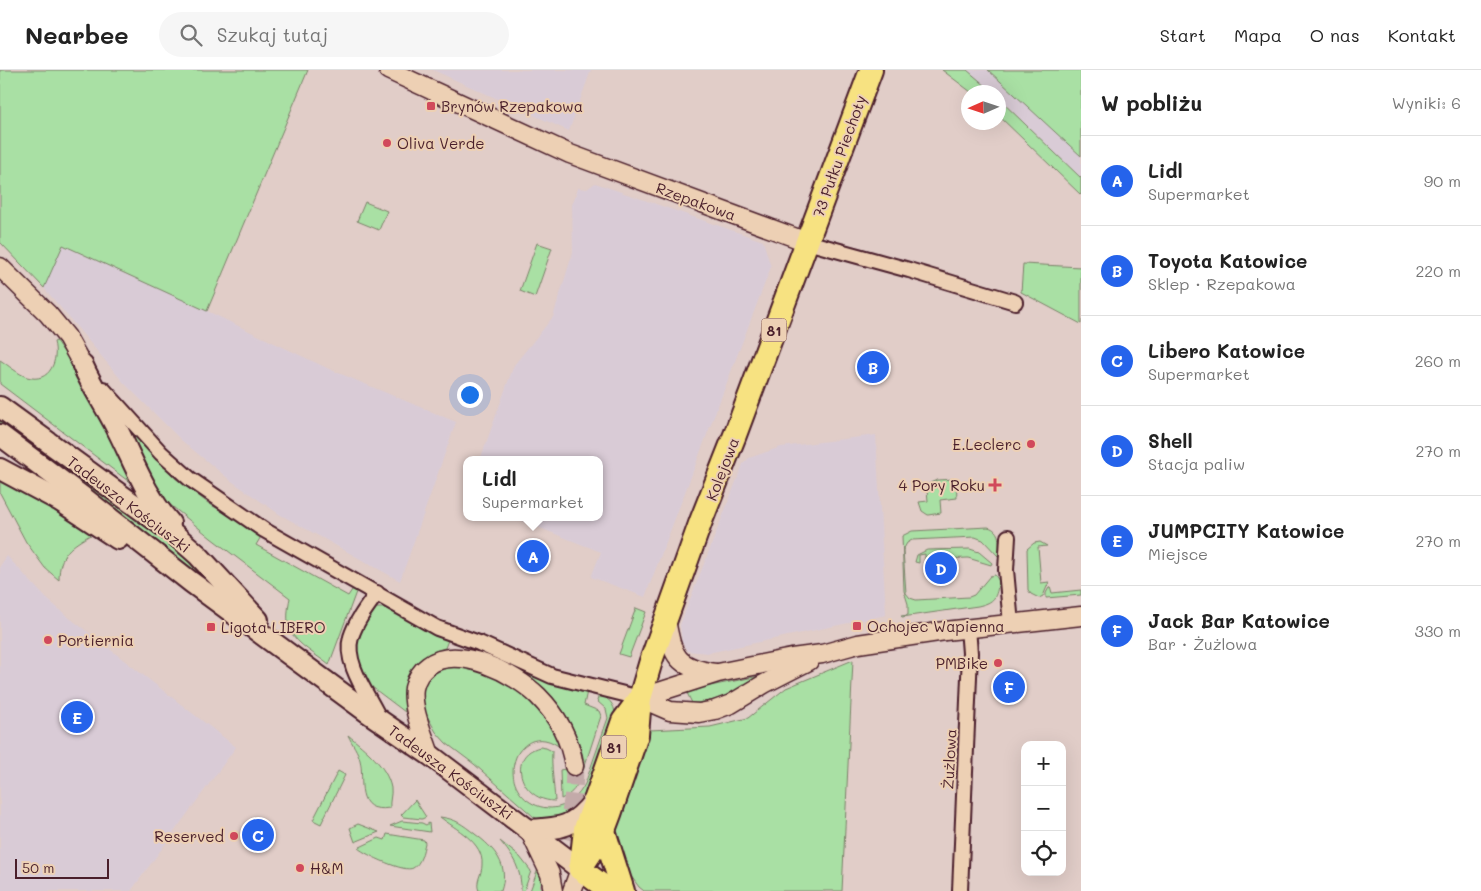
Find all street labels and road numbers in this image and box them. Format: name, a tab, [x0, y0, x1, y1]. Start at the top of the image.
street label: 73 Pułku Piechoty	[808, 92, 870, 220]
street label: Rzepakowa	[653, 177, 739, 225]
road number: 81	[762, 318, 786, 342]
street label: Kolejowa	[701, 435, 743, 503]
street label: Tadeusza Kościuszki	[63, 451, 195, 557]
street label: Tadeusza Kościuszki	[385, 720, 517, 824]
street label: Żużlowa	[937, 728, 961, 790]
road number: 81	[602, 736, 626, 759]

